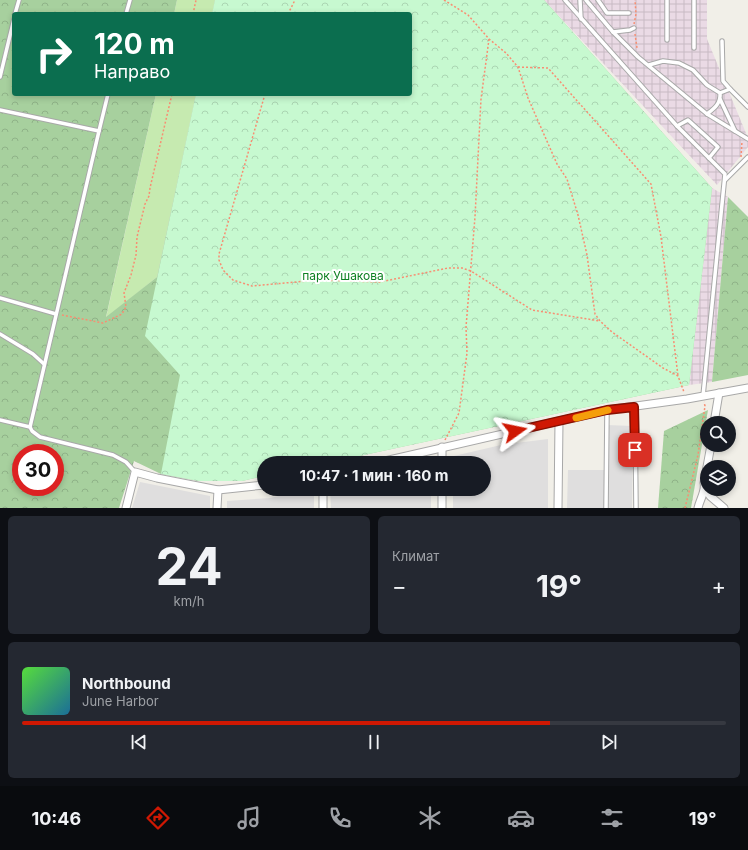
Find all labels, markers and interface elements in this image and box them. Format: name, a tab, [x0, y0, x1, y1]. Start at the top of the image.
text: 120 m	[94, 27, 175, 61]
icon: right	[28, 28, 80, 80]
text: Направо	[94, 61, 170, 82]
park label: парк Ушакова	[302, 268, 384, 283]
position arrow	[494, 410, 536, 452]
map controls	[700, 416, 736, 496]
button: search	[700, 416, 736, 452]
pin	[618, 433, 652, 467]
icon: arrive	[624, 439, 646, 461]
speed limit sign: 30	[12, 444, 64, 496]
button: layers	[700, 460, 736, 496]
text: 10:47 · 1 мин · 160 m	[299, 466, 449, 485]
text: 24	[155, 535, 223, 598]
text: Климат	[392, 548, 439, 564]
text: 19°	[536, 568, 582, 604]
text: −	[392, 573, 407, 599]
text: +	[711, 573, 726, 599]
text: km/h	[174, 593, 204, 609]
text: Northbound	[82, 674, 171, 693]
text: June Harbor	[82, 693, 159, 709]
icon: previous	[128, 731, 150, 753]
icon: pause	[363, 731, 385, 753]
icon: next	[598, 731, 620, 753]
icon: directions	[144, 804, 172, 832]
icon: music	[235, 804, 263, 832]
icon: phone	[326, 804, 354, 832]
icon: climate	[416, 804, 444, 832]
icon: car	[507, 804, 535, 832]
icon: filters	[598, 804, 626, 832]
text: 10:46	[31, 808, 81, 829]
text: 19°	[689, 808, 716, 829]

